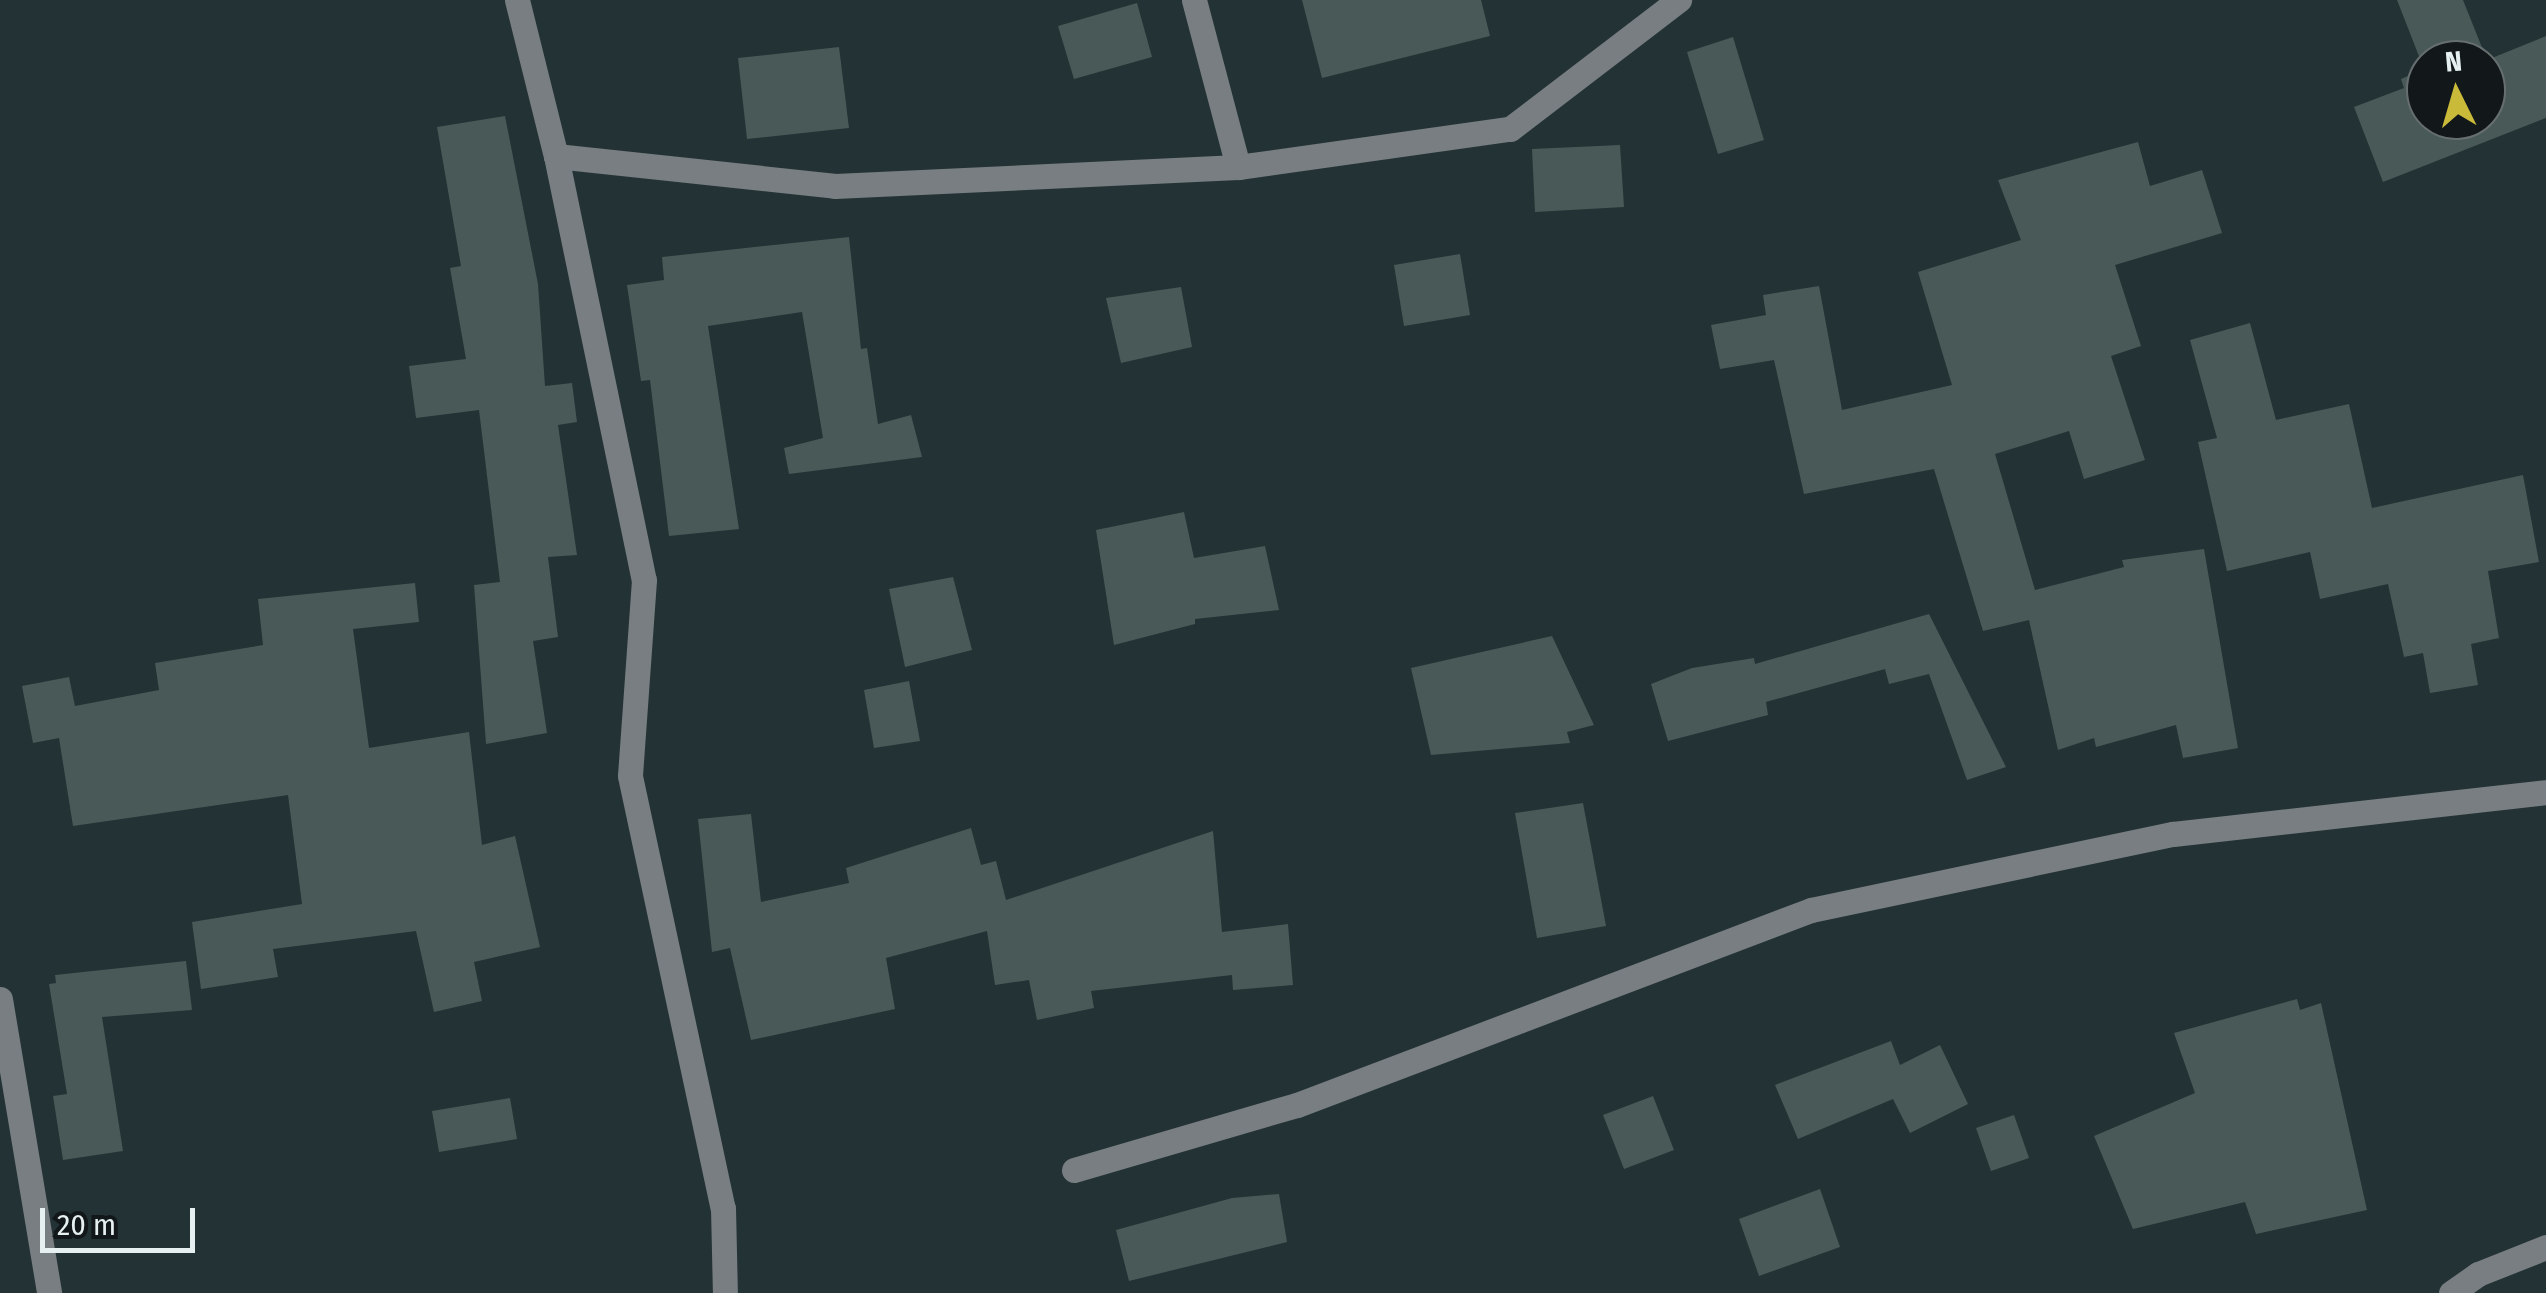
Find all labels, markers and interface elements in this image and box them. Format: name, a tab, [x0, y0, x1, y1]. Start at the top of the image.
north arrow	[2406, 40, 2506, 140]
text: N	[2444, 44, 2463, 79]
scale bar	[45, 1188, 200, 1250]
text: 20 m	[57, 1207, 116, 1243]

